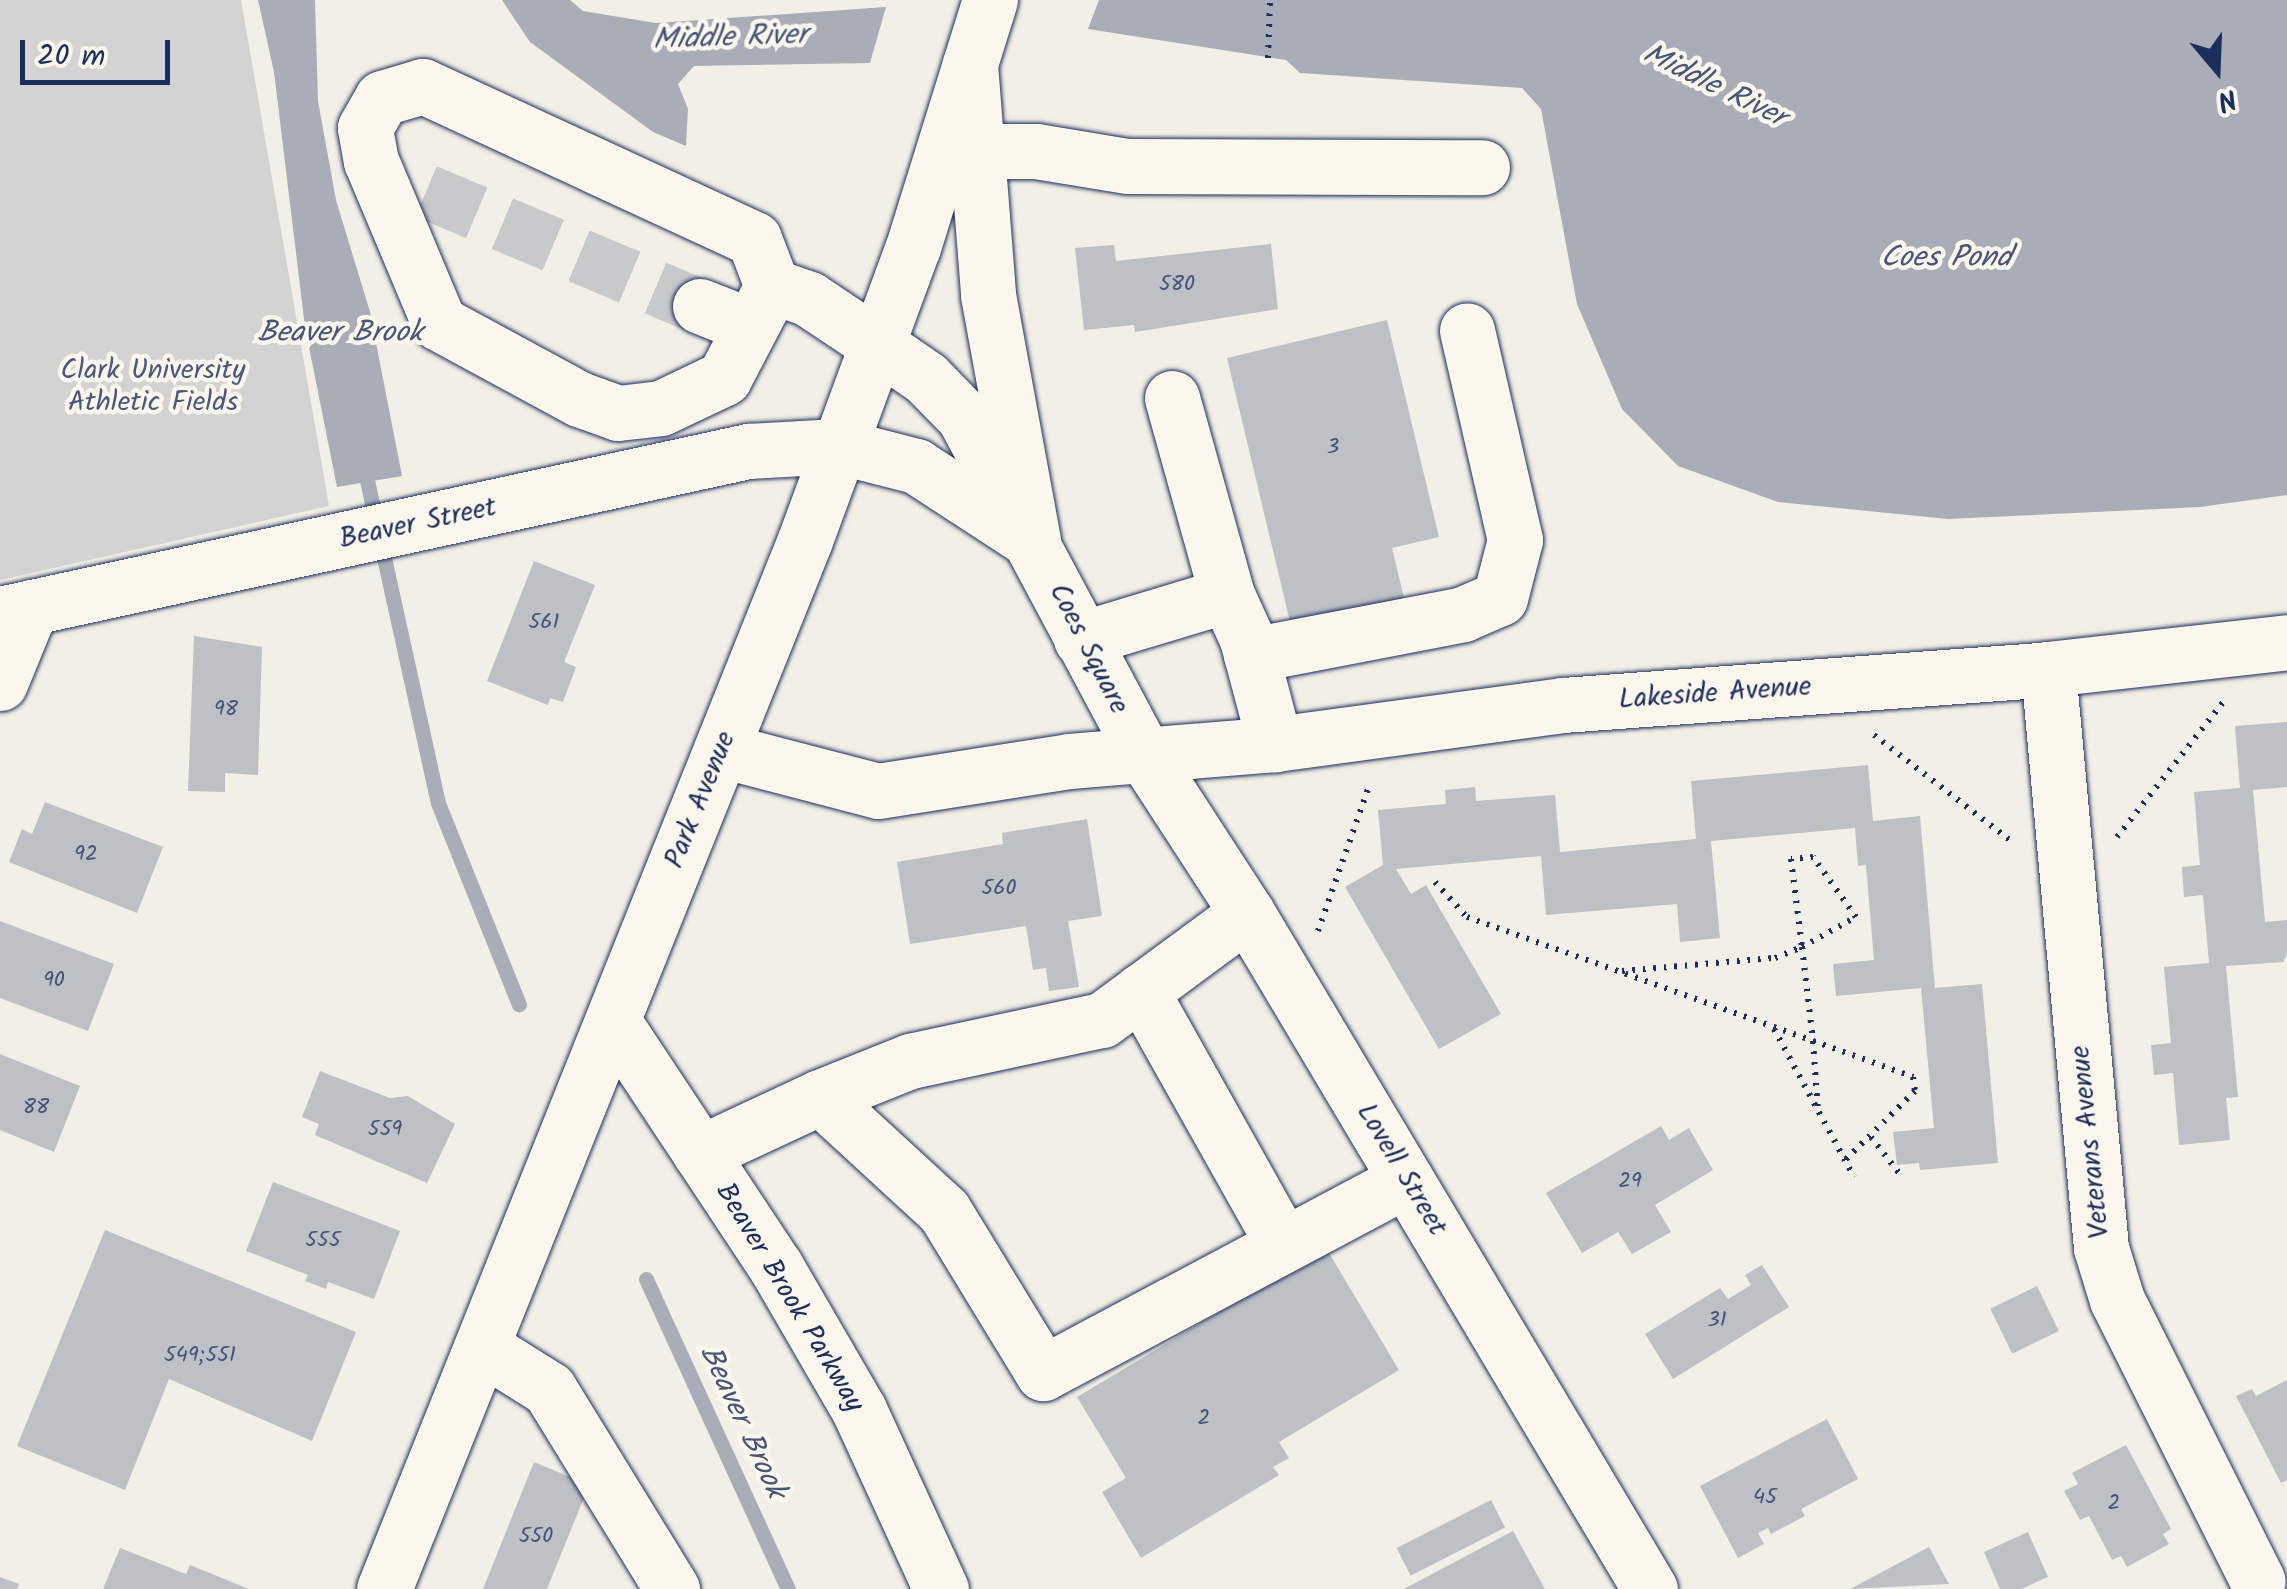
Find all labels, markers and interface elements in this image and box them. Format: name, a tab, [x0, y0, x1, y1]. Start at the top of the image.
water label: Middle River	[652, 17, 808, 59]
scale bar	[25, 20, 175, 82]
north arrow	[2167, 20, 2267, 120]
text: 20 m	[37, 33, 105, 81]
water label: Middle River	[1637, 36, 1791, 136]
text: N	[2211, 75, 2243, 123]
water label: Coes Pond	[1881, 240, 2011, 276]
house number: 580	[1159, 272, 1195, 298]
water label: Beaver Brook	[257, 315, 423, 351]
park label: Clark University Athletic Fields	[61, 354, 245, 420]
house number: 3	[1327, 435, 1339, 461]
street label: Beaver Street	[337, 491, 499, 557]
street label: Coes Square	[1041, 578, 1135, 720]
house number: 561	[529, 610, 559, 636]
street label: Lakeside Avenue	[1618, 671, 1812, 717]
house number: 98	[214, 697, 238, 723]
street label: Park Avenue	[658, 727, 744, 873]
house number: 92	[74, 842, 98, 868]
house number: 560	[981, 876, 1017, 902]
house number: 90	[43, 968, 65, 994]
street label: Veterans Avenue	[2064, 1044, 2118, 1240]
house number: 88	[23, 1095, 49, 1121]
street label: Lovell Street	[1348, 1098, 1454, 1242]
house number: 559	[368, 1117, 402, 1143]
house number: 29	[1618, 1169, 1642, 1195]
street label: Beaver Brook Parkway	[707, 1177, 871, 1419]
house number: 555	[305, 1228, 341, 1254]
house number: 31	[1707, 1308, 1727, 1334]
water label: Beaver Brook	[691, 1340, 793, 1504]
house number: 549;551	[164, 1343, 236, 1369]
house number: 2	[1198, 1406, 1210, 1432]
house number: 45	[1753, 1485, 1777, 1511]
house number: 2	[2108, 1491, 2120, 1517]
house number: 550	[519, 1524, 553, 1550]

